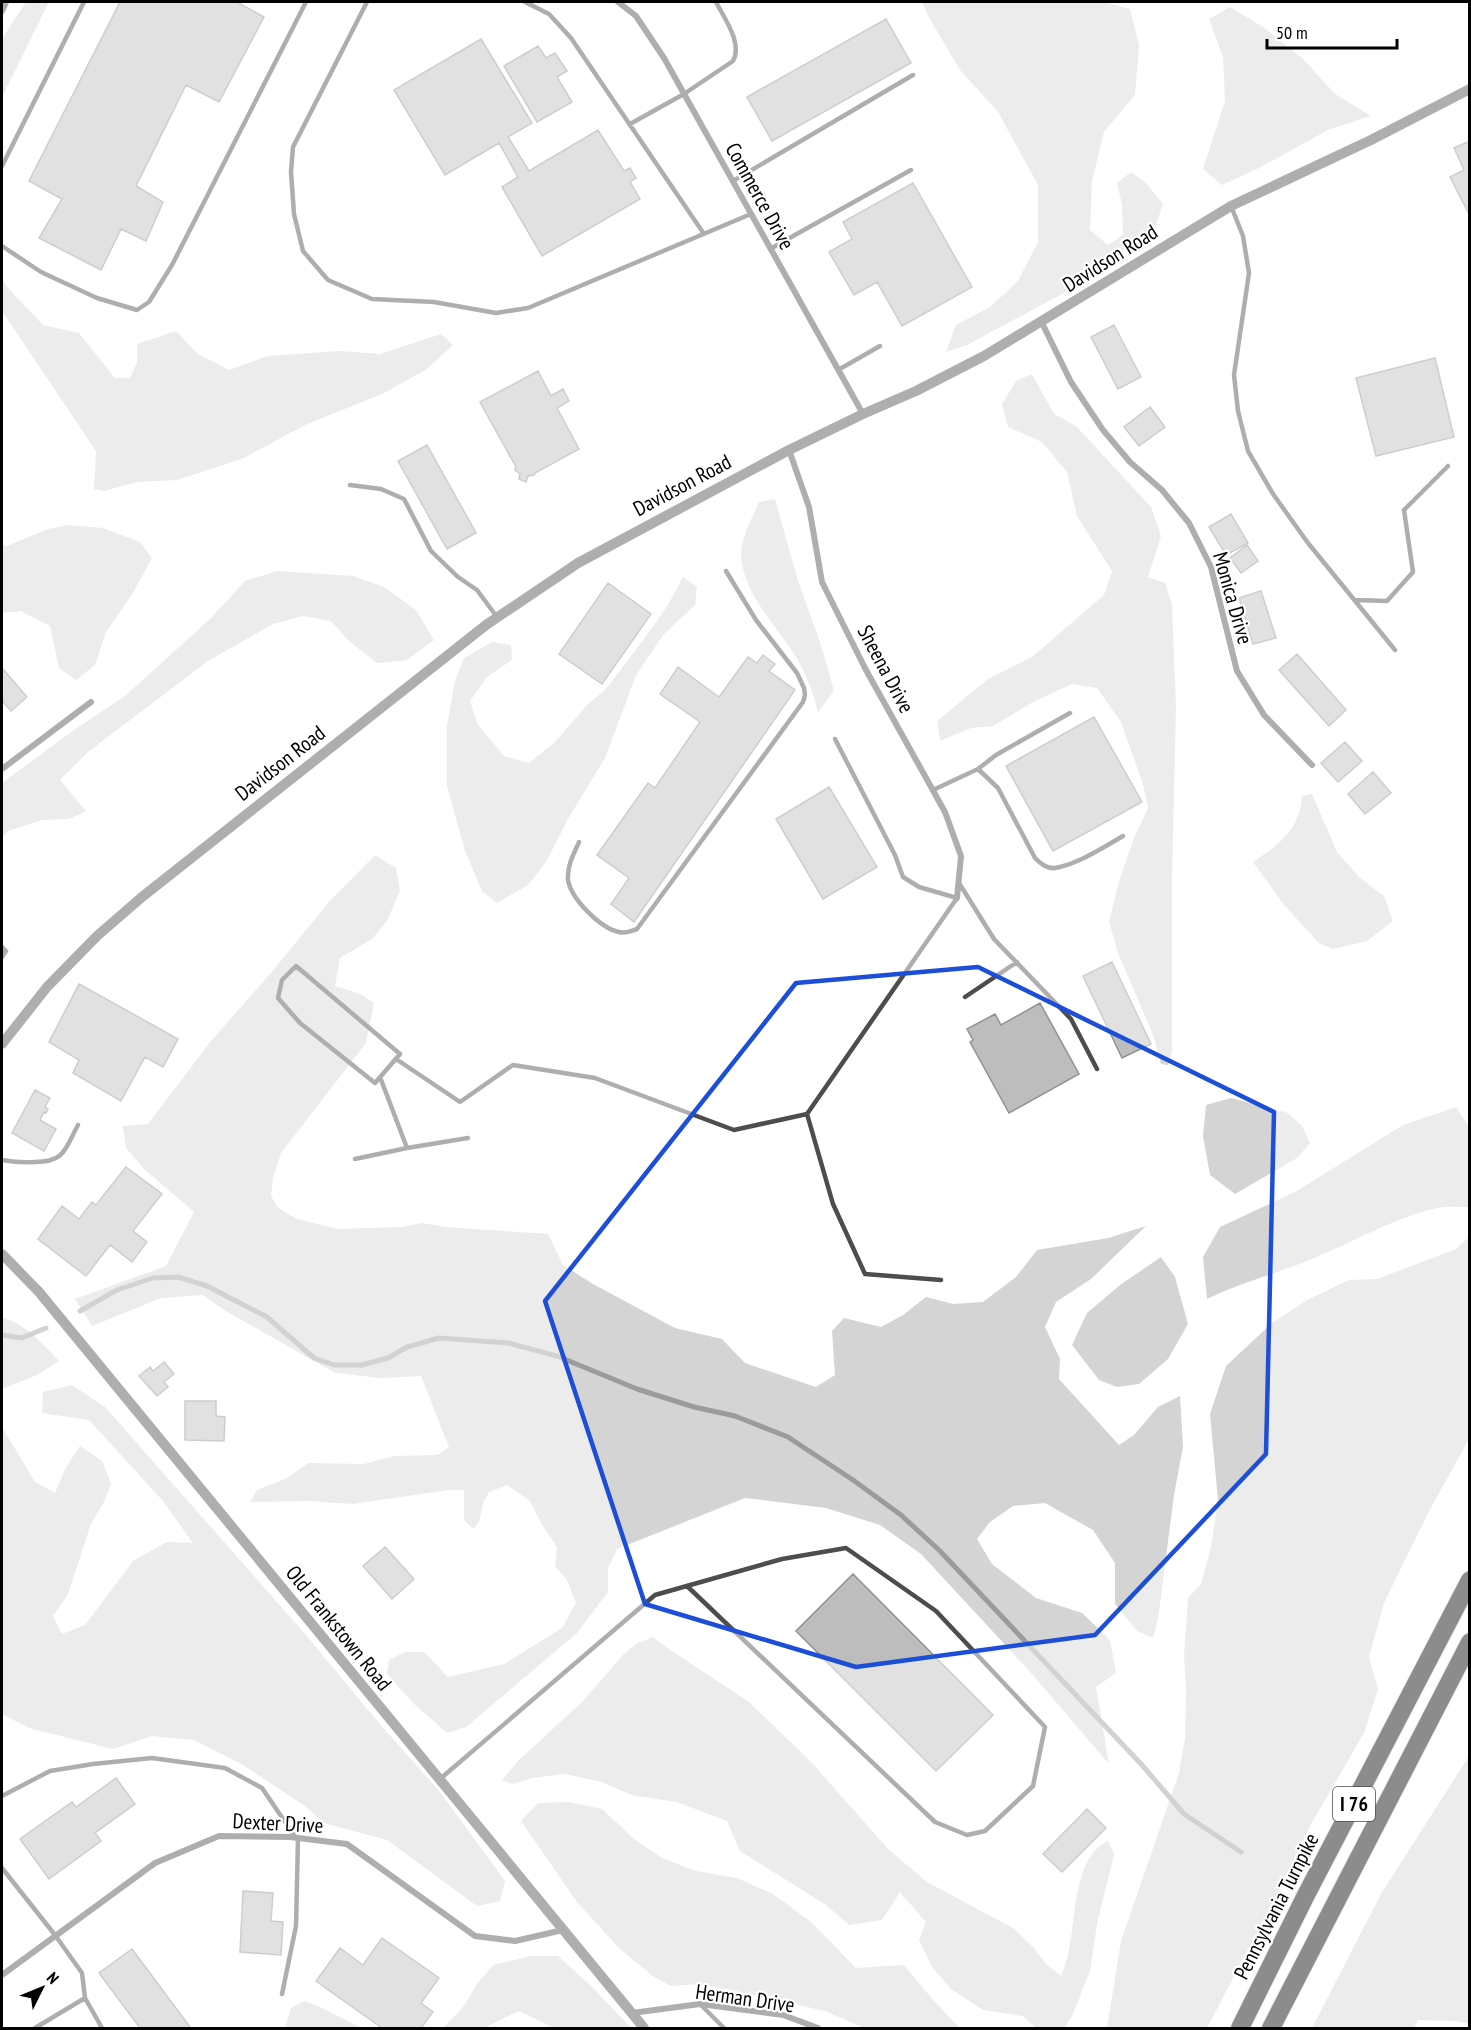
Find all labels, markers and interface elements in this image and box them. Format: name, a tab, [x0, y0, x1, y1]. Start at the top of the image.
scale bar	[1267, 12, 1398, 50]
text: 50 m	[1276, 21, 1308, 44]
street label: Commerce Drive	[720, 138, 800, 254]
street label: Davidson Road	[1058, 218, 1162, 298]
street label: Davidson Road	[628, 448, 736, 522]
street label: Monica Drive	[1207, 549, 1259, 647]
street label: Sheena Drive	[852, 620, 920, 718]
street label: Davidson Road	[230, 719, 330, 807]
street label: Old Frankstown Road	[280, 1560, 398, 1696]
road number: I 76	[1333, 1787, 1375, 1821]
street label: Dexter Drive	[232, 1807, 324, 1839]
street label: Pennsylvania Turnpike	[1228, 1828, 1324, 1984]
north arrow	[12, 1958, 72, 2018]
text: N	[43, 1968, 63, 1988]
street label: Herman Drive	[694, 1978, 796, 2018]

